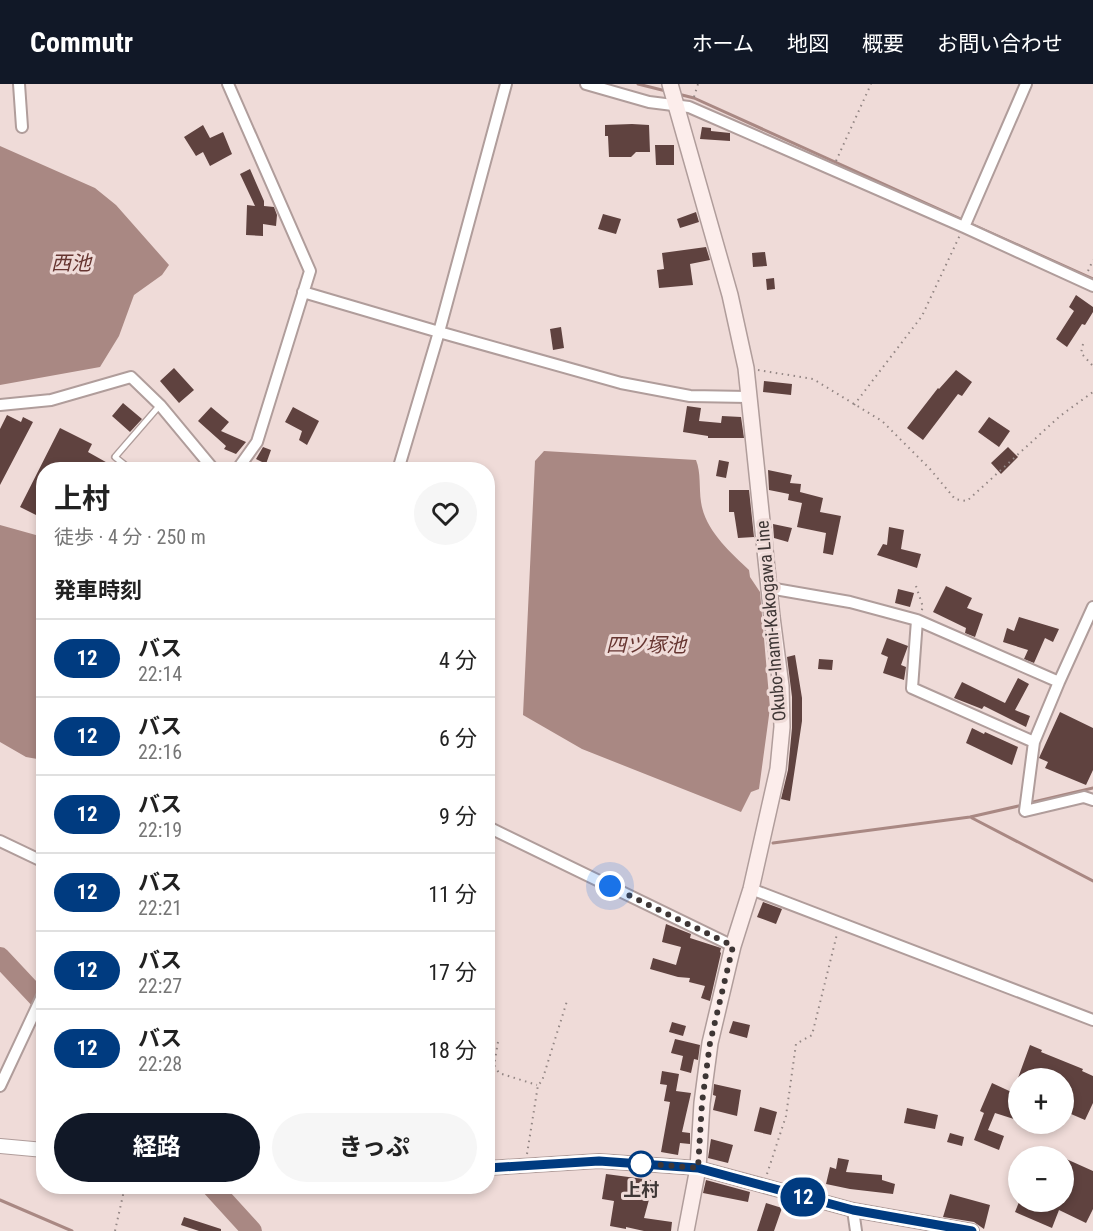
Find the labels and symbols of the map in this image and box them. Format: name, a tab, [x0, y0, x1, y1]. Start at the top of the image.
water label: 西池	[51, 251, 93, 275]
street label: Okubo-Inami-Kakogawa Line	[751, 520, 790, 722]
water label: 四ツ塚池	[606, 633, 688, 657]
your location	[595, 871, 625, 901]
marker: 上村	[628, 1151, 654, 1177]
line badge: 12	[776, 1178, 830, 1216]
place label: 上村	[623, 1179, 659, 1200]

